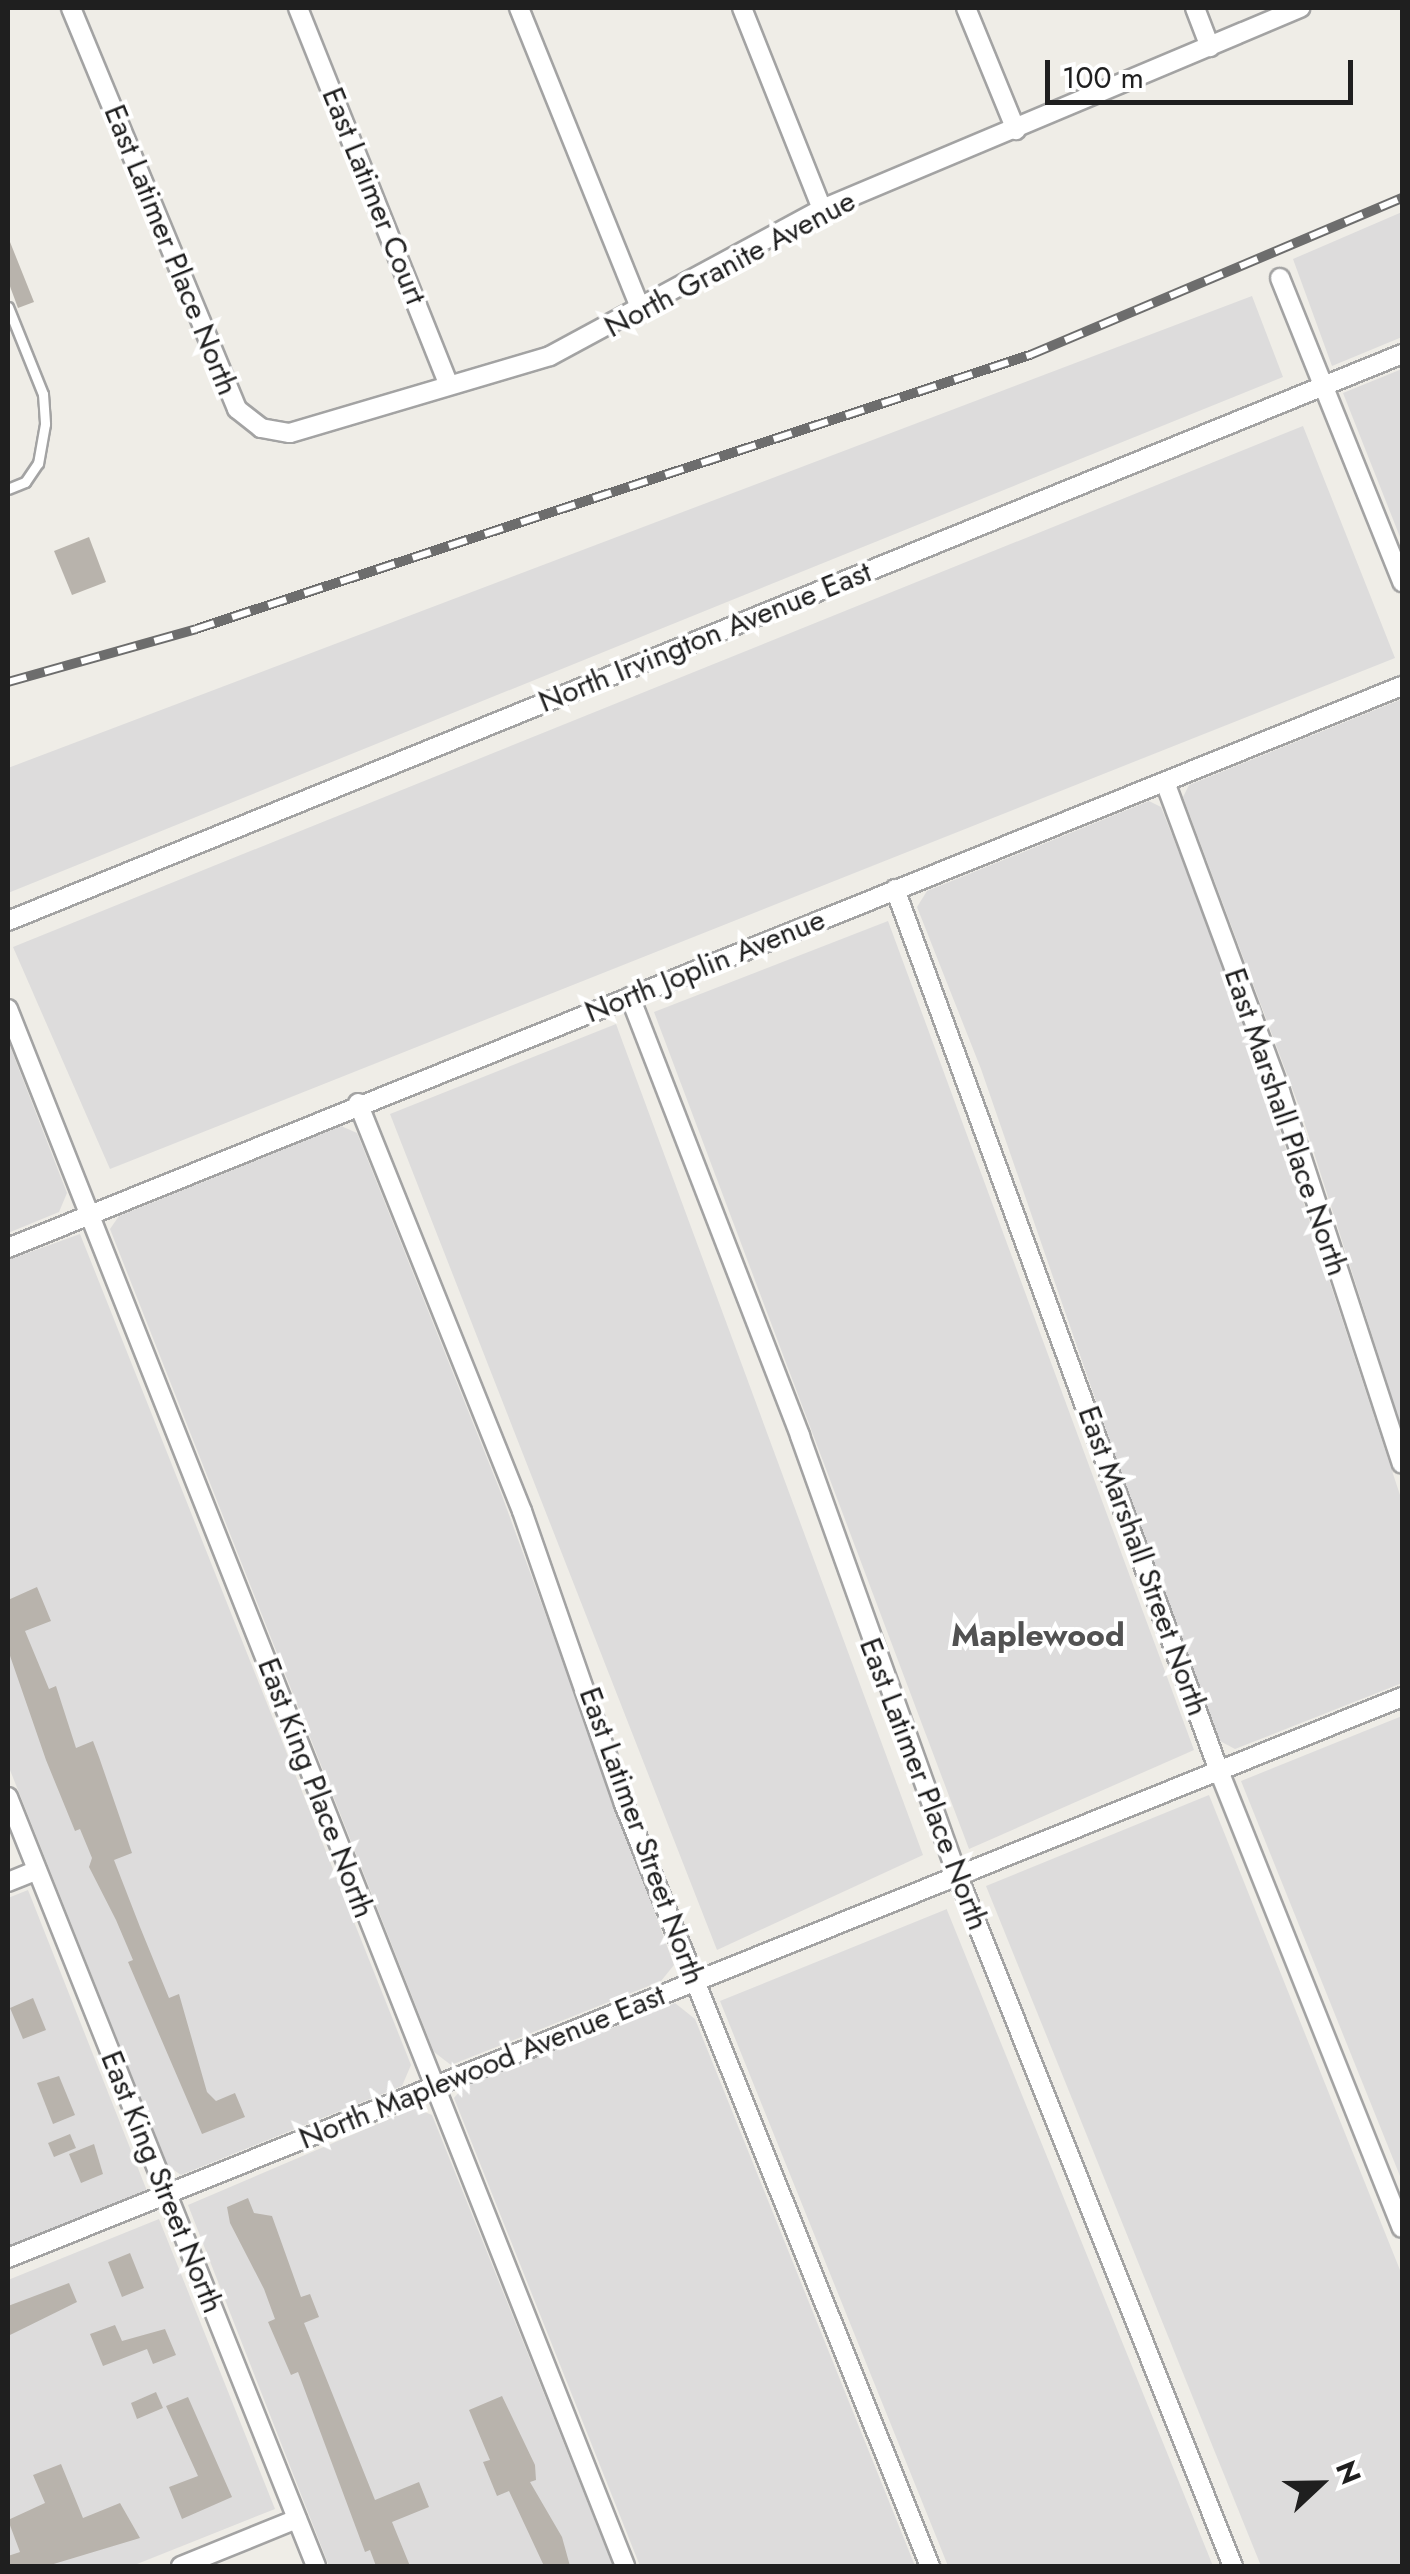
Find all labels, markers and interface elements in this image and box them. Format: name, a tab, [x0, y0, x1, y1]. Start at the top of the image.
scale bar	[1050, 40, 1358, 102]
text: 100 m	[1062, 56, 1144, 99]
street label: East Latimer Court	[314, 82, 434, 310]
street label: East Latimer Place North	[96, 100, 246, 400]
street label: North Granite Avenue	[599, 183, 861, 345]
street label: North Irvington Avenue East	[534, 554, 876, 720]
street label: North Joplin Avenue	[580, 901, 830, 1031]
street label: East Marshall Place North	[1216, 964, 1356, 1280]
street label: East Marshall Street North	[1070, 1401, 1216, 1721]
district label: Maplewood	[951, 1616, 1125, 1654]
street label: East Latimer Place North	[852, 1633, 996, 1935]
street label: East King Place North	[250, 1653, 382, 1923]
street label: East Latimer Street North	[571, 1682, 713, 1990]
street label: North Maplewood Avenue East	[294, 1977, 670, 2157]
street label: East King Street North	[93, 2046, 231, 2318]
north arrow	[1270, 2434, 1370, 2534]
text: N	[1325, 2455, 1371, 2491]

